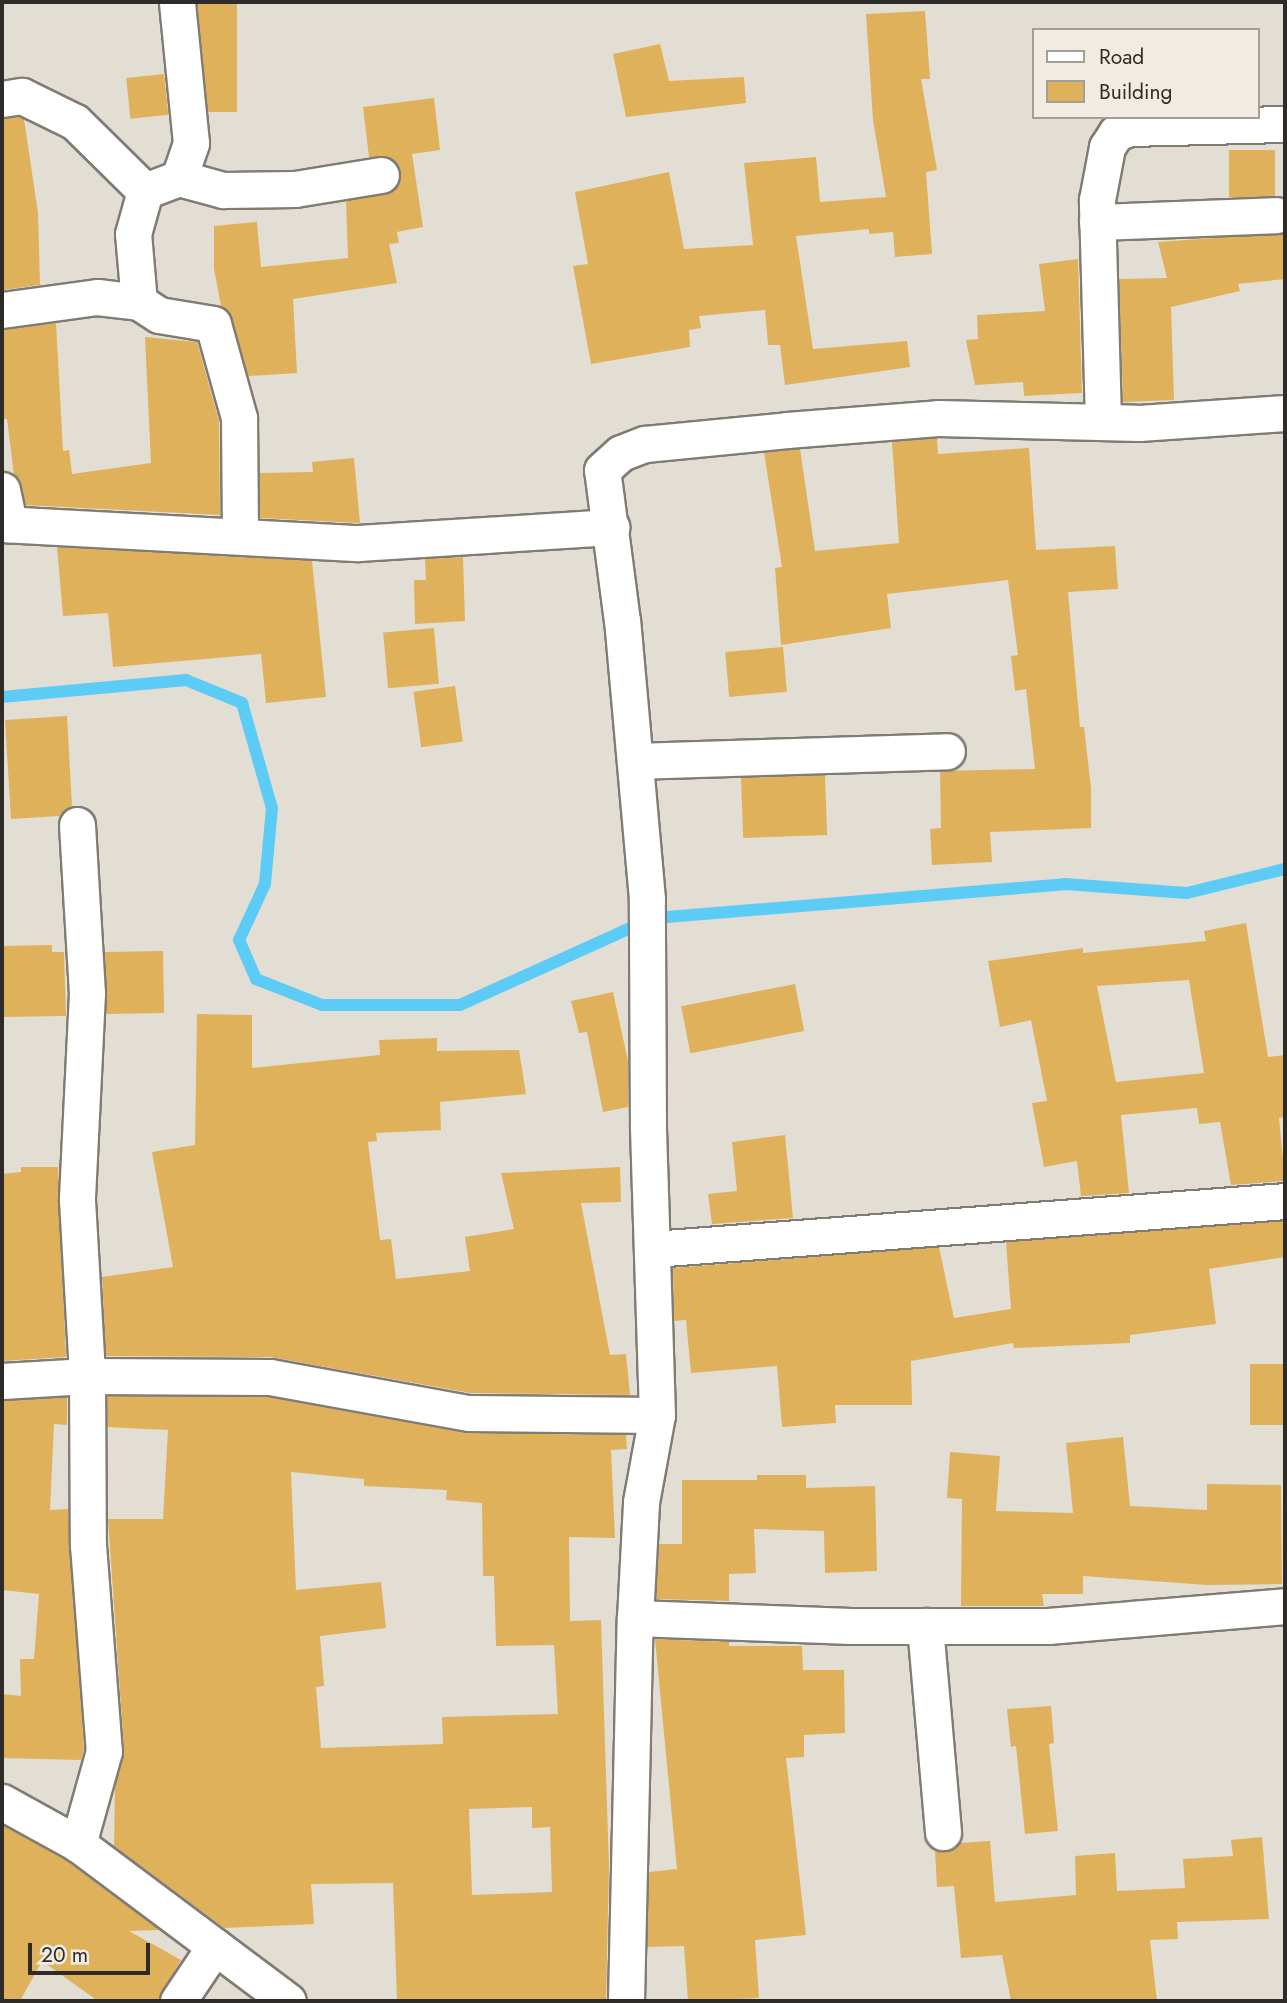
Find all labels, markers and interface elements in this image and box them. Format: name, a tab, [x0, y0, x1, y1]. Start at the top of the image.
legend	[1032, 28, 1259, 119]
text: Road	[1099, 42, 1144, 72]
text: Building	[1099, 77, 1172, 107]
scale bar	[32, 1930, 154, 1974]
text: 20 m	[41, 1940, 88, 1970]

